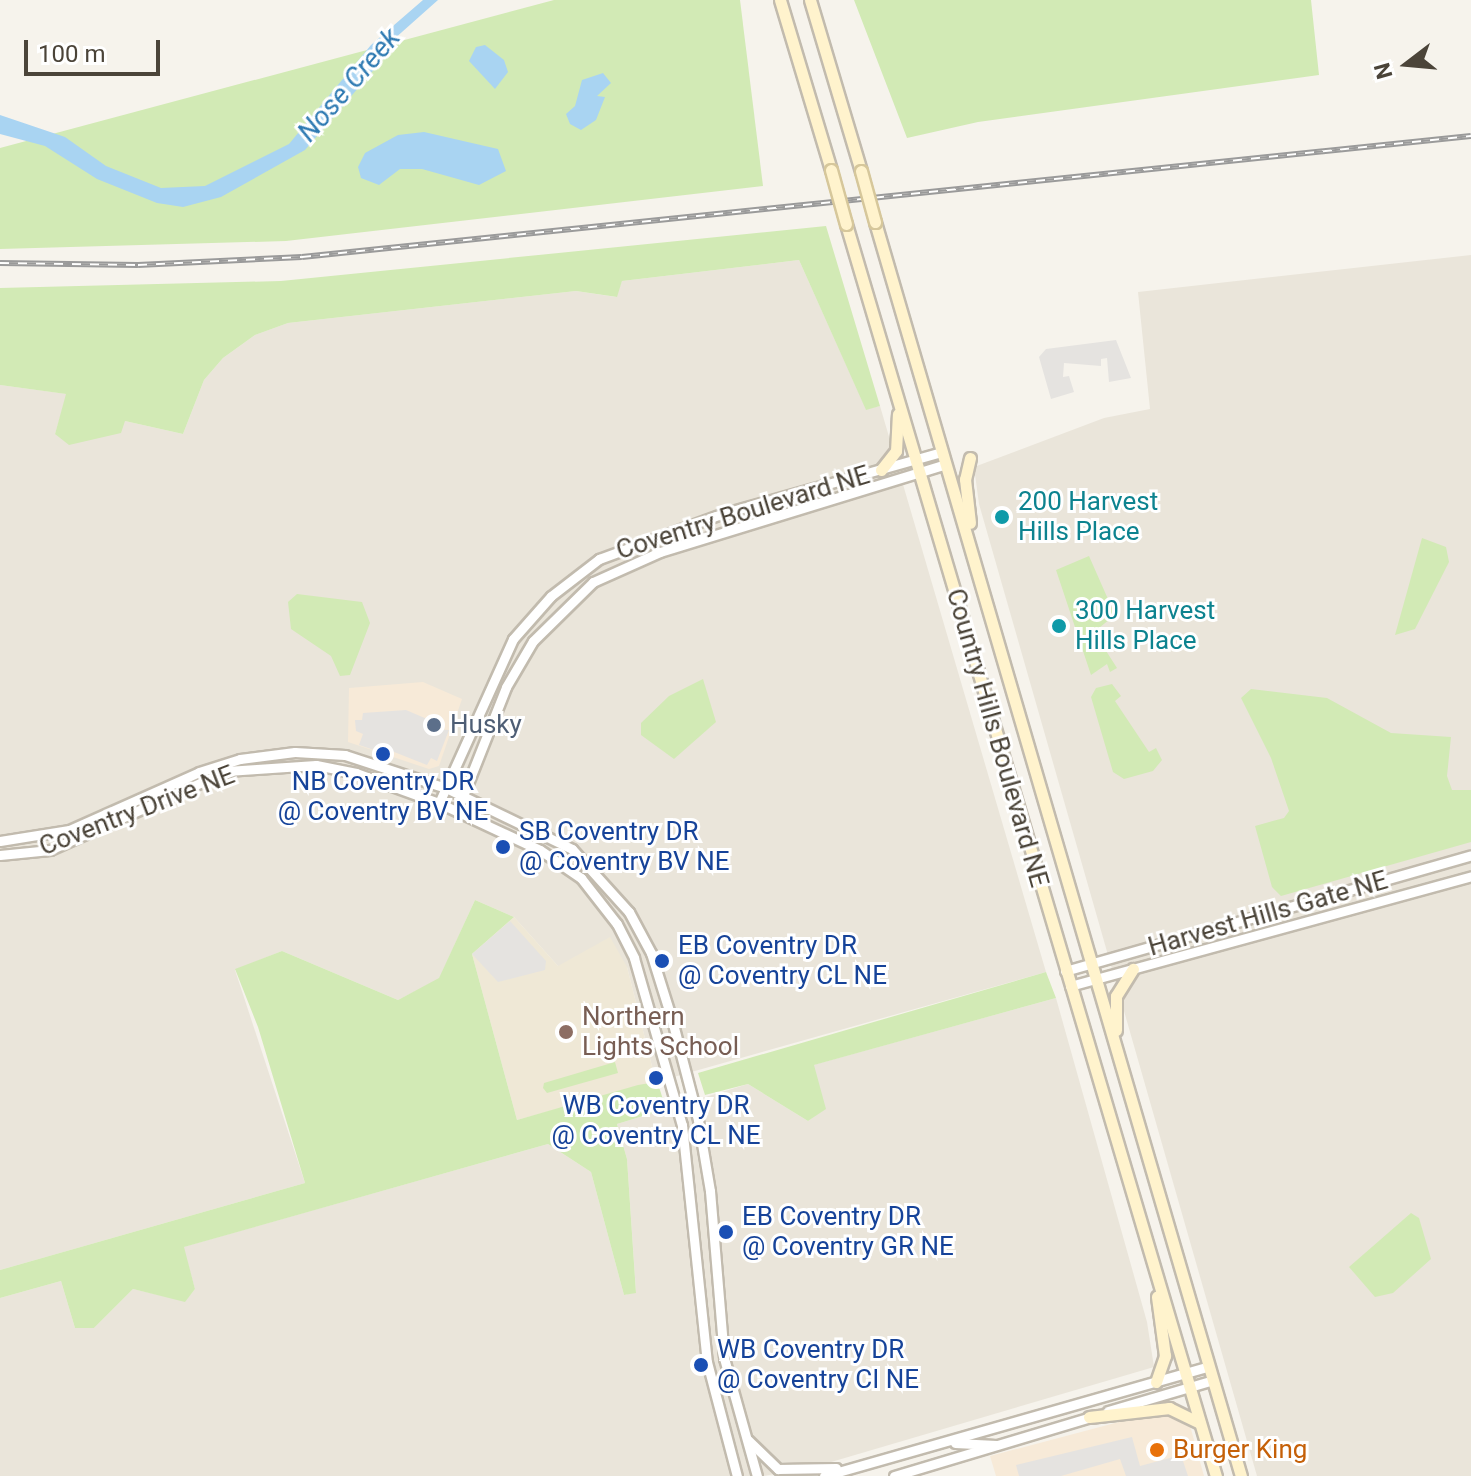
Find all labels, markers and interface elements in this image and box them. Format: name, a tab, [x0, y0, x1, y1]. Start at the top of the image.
water label: Nose Creek	[291, 21, 407, 149]
scale bar	[28, 24, 164, 74]
north arrow	[1367, 24, 1447, 104]
text: 100 m	[38, 40, 105, 68]
text: N	[1369, 60, 1398, 82]
street label: Coventry Boulevard NE	[613, 460, 873, 566]
place label: 200 Harvest Hills Place	[1018, 486, 1158, 548]
marker: 200 Harvest Hills Place	[993, 508, 1011, 526]
street label: Country Hills Boulevard NE	[939, 585, 1055, 891]
place label: 300 Harvest Hills Place	[1075, 595, 1215, 656]
marker: 300 Harvest Hills Place	[1050, 617, 1068, 635]
place label: Husky	[450, 709, 522, 741]
marker: Husky	[425, 716, 443, 734]
marker: NB Coventry DR @ Coventry BV NE	[374, 745, 392, 763]
street label: Coventry Drive NE	[35, 759, 239, 863]
place label: NB Coventry DR @ Coventry BV NE	[278, 766, 488, 828]
place label: SB Coventry DR @ Coventry BV NE	[519, 816, 729, 878]
marker: SB Coventry DR @ Coventry BV NE	[494, 838, 512, 856]
street label: Harvest Hills Gate NE	[1145, 865, 1391, 963]
place label: EB Coventry DR @ Coventry CL NE	[678, 930, 887, 992]
marker: EB Coventry DR @ Coventry CL NE	[653, 952, 671, 970]
place label: Northern Lights School	[582, 1001, 739, 1062]
marker: Northern Lights School	[557, 1023, 575, 1041]
marker: WB Coventry DR @ Coventry CL NE	[647, 1069, 665, 1087]
place label: WB Coventry DR @ Coventry CL NE	[552, 1090, 760, 1152]
place label: EB Coventry DR @ Coventry GR NE	[742, 1201, 954, 1262]
marker: EB Coventry DR @ Coventry GR NE	[717, 1223, 735, 1241]
place label: WB Coventry DR @ Coventry CI NE	[717, 1334, 919, 1396]
marker: WB Coventry DR @ Coventry CI NE	[692, 1356, 710, 1374]
place label: Burger King	[1173, 1434, 1307, 1466]
marker: Burger King	[1148, 1441, 1166, 1459]

